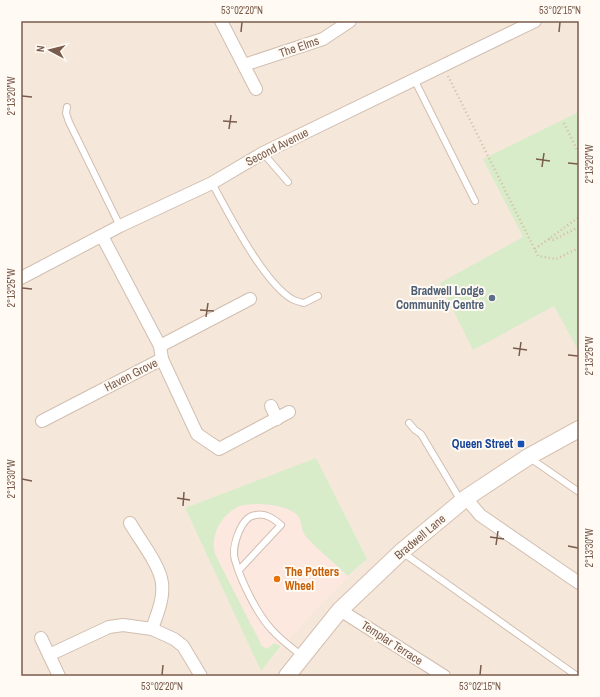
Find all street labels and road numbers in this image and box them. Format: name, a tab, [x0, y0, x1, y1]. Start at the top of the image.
street label: The Elms	[277, 33, 321, 61]
street label: Second Avenue	[243, 124, 311, 170]
street label: Haven Grove	[102, 355, 160, 395]
street label: Bradwell Lane	[391, 511, 449, 563]
street label: Templar Terrace	[358, 617, 426, 669]

